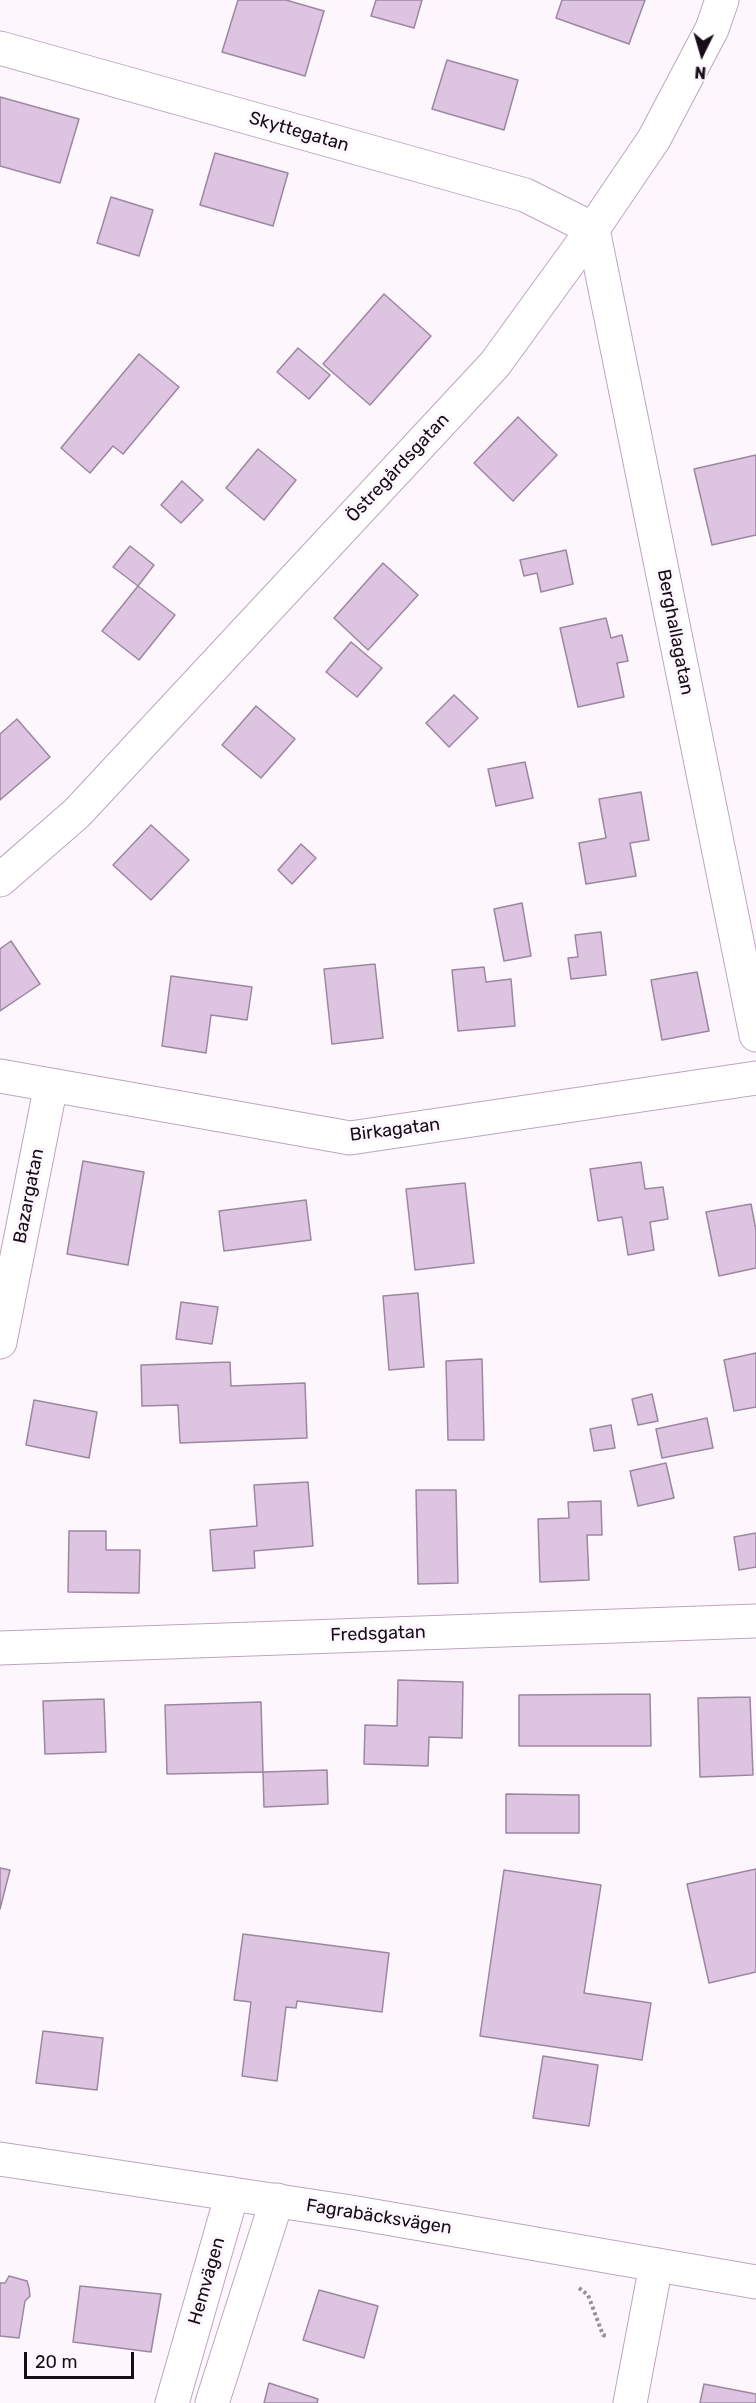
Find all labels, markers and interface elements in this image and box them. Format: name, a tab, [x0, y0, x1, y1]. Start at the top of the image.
north arrow	[672, 24, 732, 84]
text: N	[694, 62, 707, 82]
street label: Skyttegatan	[246, 107, 352, 157]
street label: Östregårdsgatan	[342, 409, 454, 527]
street label: Berghallagatan	[652, 567, 698, 697]
street label: Birkagatan	[349, 1114, 441, 1146]
street label: Bazargatan	[9, 1147, 49, 1245]
street label: Fredsgatan	[330, 1622, 426, 1646]
street label: Fagrabäcksvägen	[305, 2195, 453, 2239]
street label: Hemvägen	[184, 2235, 230, 2327]
scale bar	[27, 2340, 136, 2378]
text: 20 m	[35, 2351, 77, 2373]

